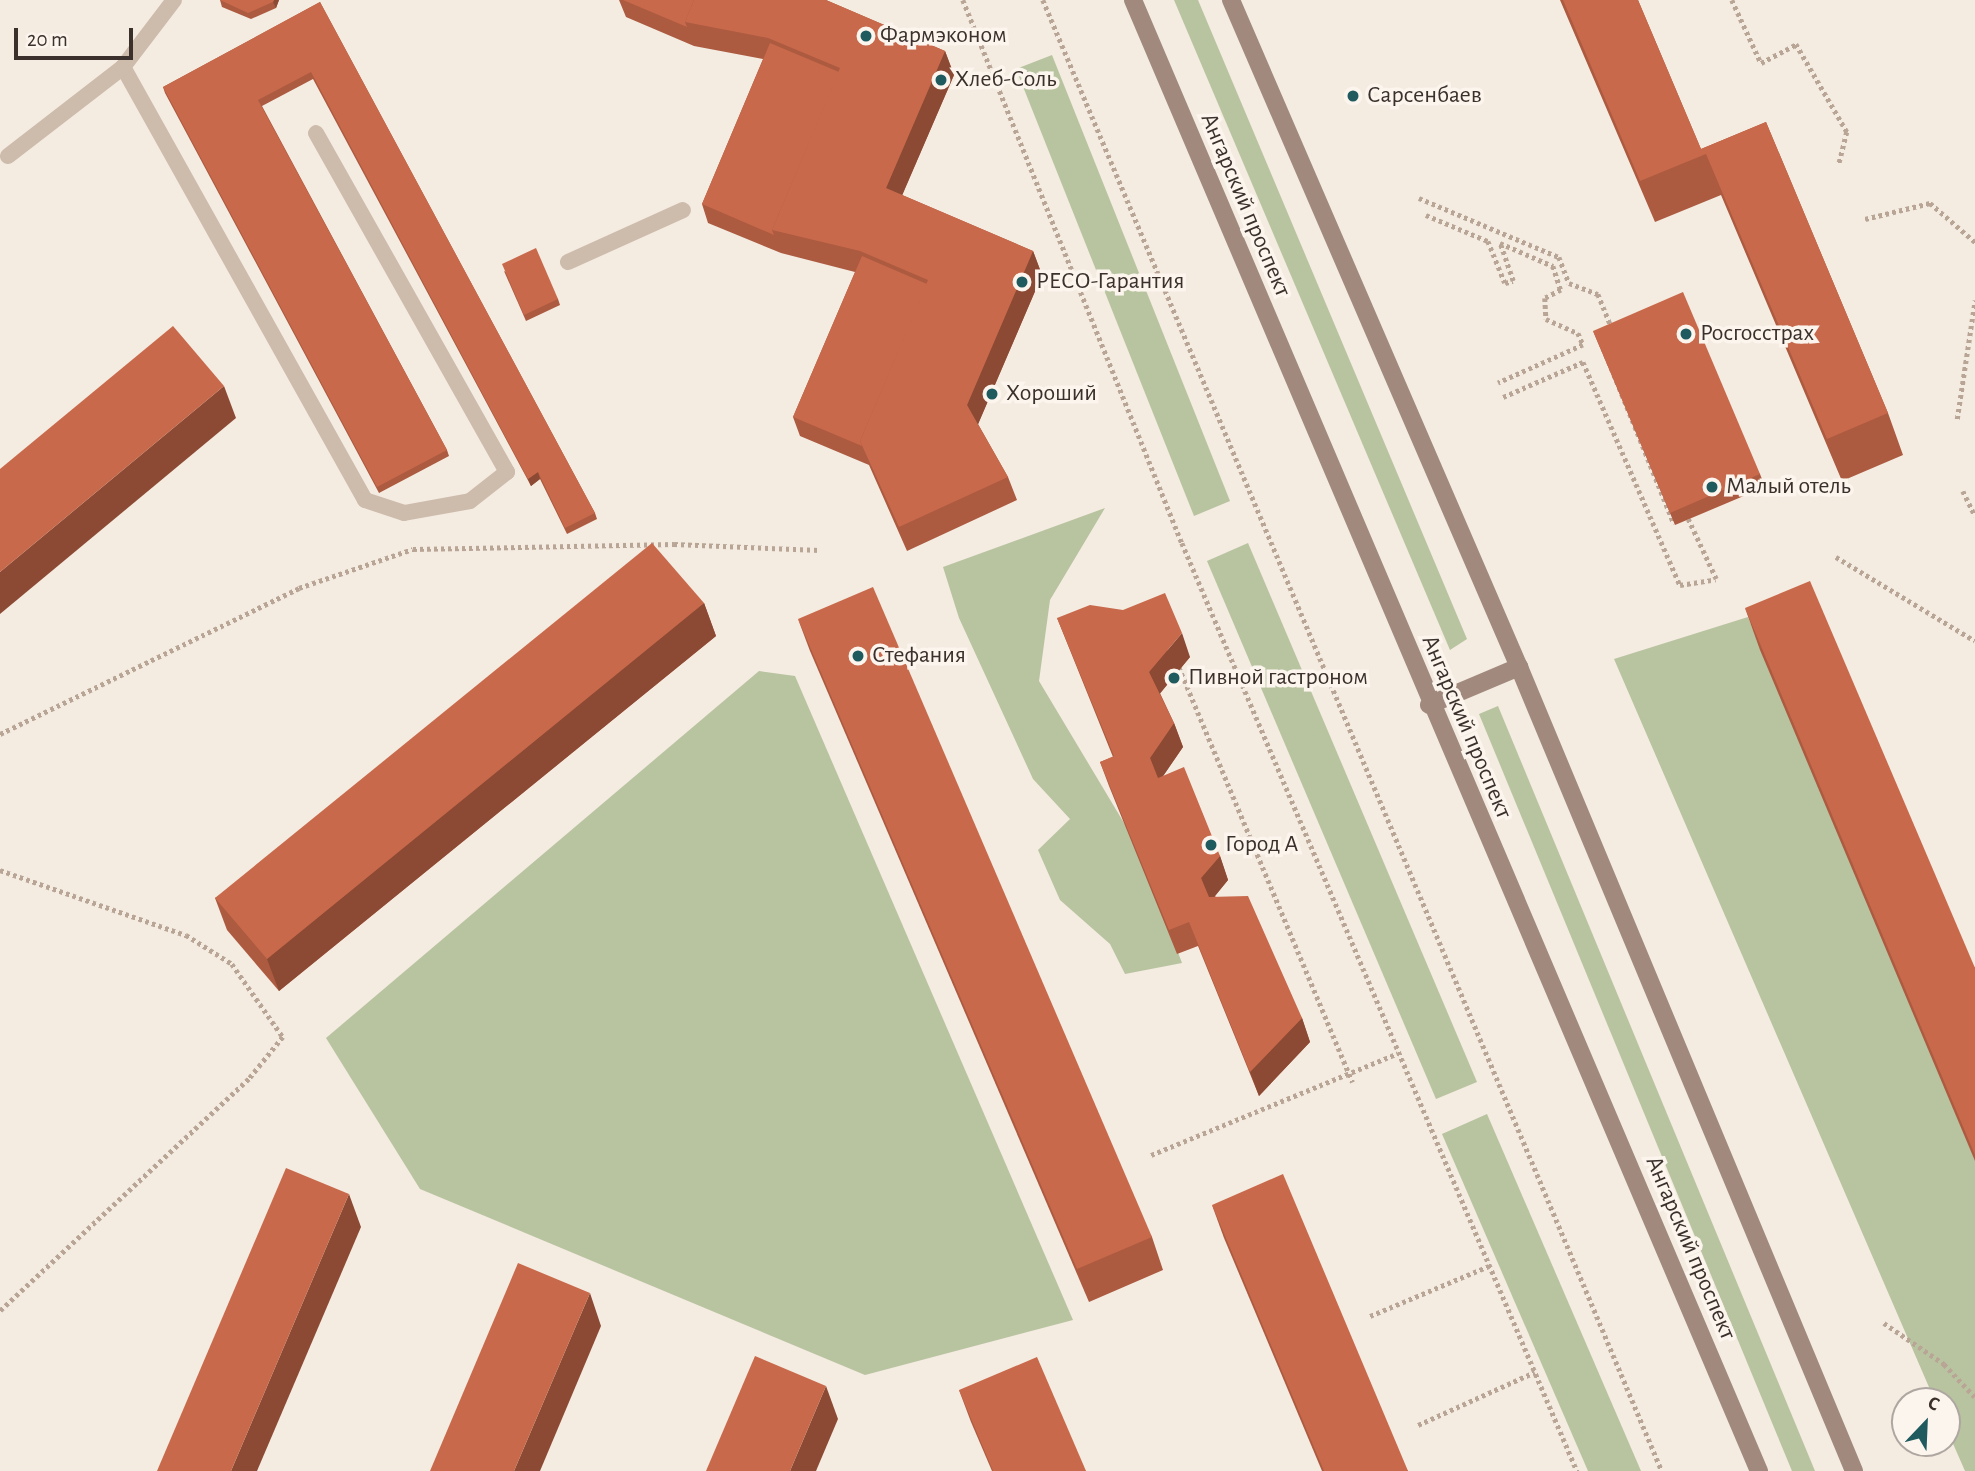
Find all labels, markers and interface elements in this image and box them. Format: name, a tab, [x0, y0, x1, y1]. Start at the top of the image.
scale bar	[18, 14, 136, 58]
place label: Фармэконом	[880, 22, 1007, 50]
marker: Фармэконом	[858, 28, 874, 44]
text: 20 m	[27, 29, 68, 50]
place label: Хлеб-Соль	[955, 66, 1056, 94]
marker: Хлеб-Соль	[933, 72, 949, 88]
place label: Сарсенбаев	[1367, 82, 1482, 110]
marker: Сарсенбаев	[1345, 88, 1361, 104]
street label: Ангарский проспект	[1193, 109, 1297, 301]
place label: РЕСО-Гарантия	[1036, 268, 1184, 296]
marker: РЕСО-Гарантия	[1014, 274, 1030, 290]
place label: Росгосстрах	[1700, 320, 1814, 348]
marker: Росгосстрах	[1678, 326, 1694, 342]
place label: Хороший	[1006, 380, 1097, 408]
marker: Хороший	[984, 386, 1000, 402]
place label: Малый отель	[1726, 473, 1851, 501]
marker: Малый отель	[1704, 479, 1720, 495]
street label: Ангарский проспект	[1414, 631, 1518, 823]
place label: Стефания	[872, 642, 966, 670]
marker: Стефания	[850, 648, 866, 664]
place label: Пивной гастроном	[1188, 664, 1368, 692]
marker: Пивной гастроном	[1166, 670, 1182, 686]
place label: Город А	[1225, 831, 1298, 859]
marker: Город А	[1203, 837, 1219, 853]
street label: Ангарский проспект	[1638, 1152, 1742, 1344]
north arrow	[1891, 1387, 1961, 1457]
text: С	[1925, 1393, 1942, 1415]

